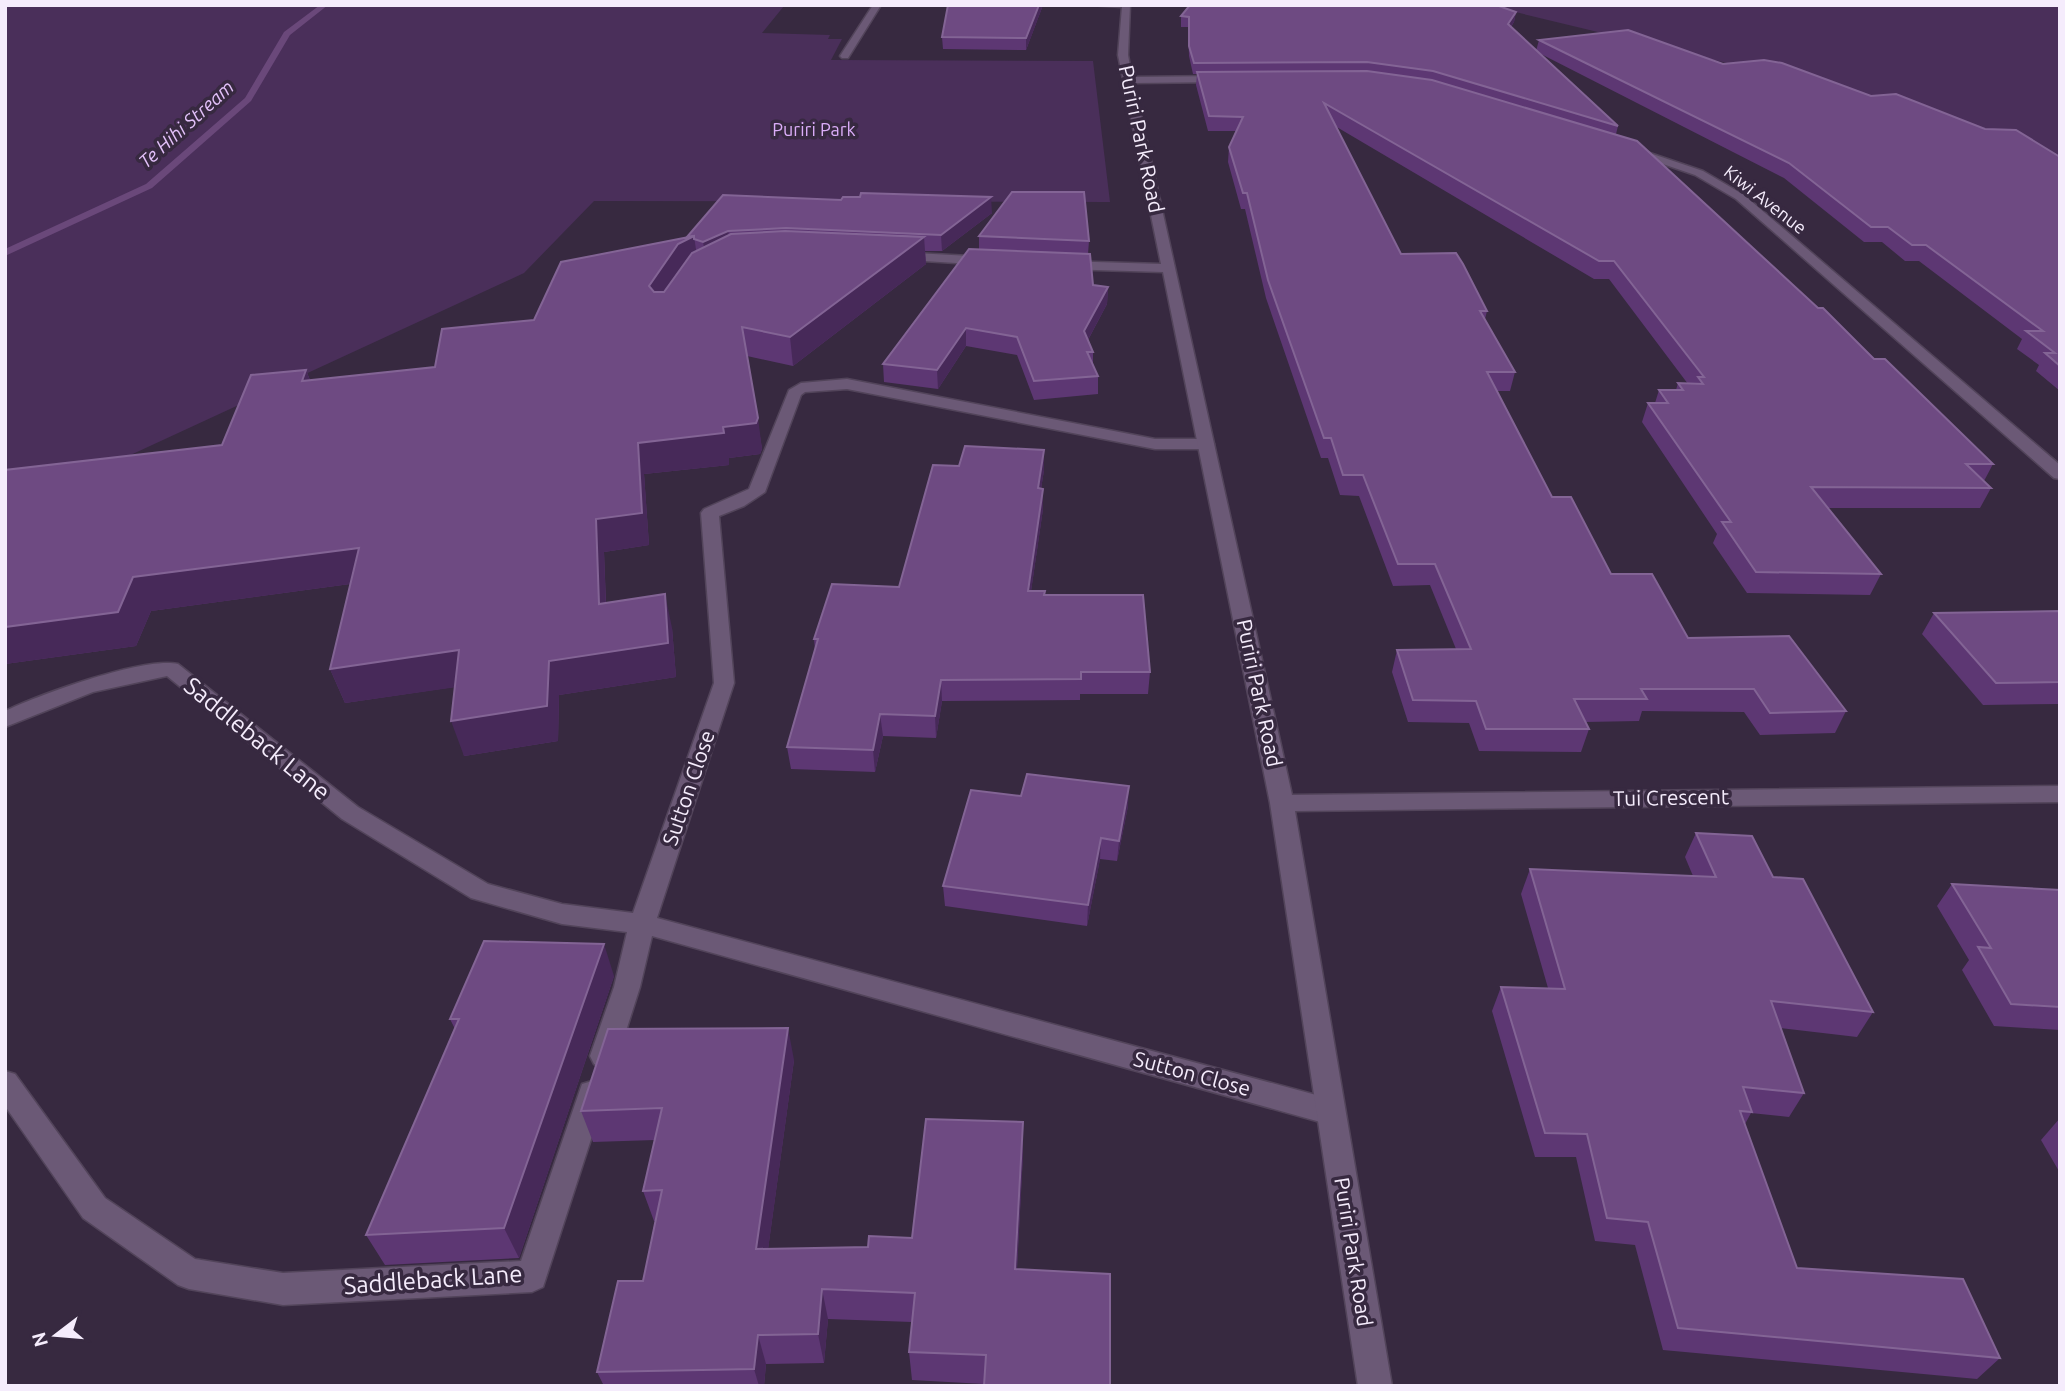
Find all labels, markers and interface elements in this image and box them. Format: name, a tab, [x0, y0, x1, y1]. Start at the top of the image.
street label: Puriri Park Road	[1115, 63, 1169, 215]
water label: Te Hihi Stream	[134, 76, 238, 172]
park label: Puriri Park	[772, 119, 856, 139]
street label: Kiwi Avenue	[1721, 161, 1811, 238]
street label: Puriri Park Road	[1233, 617, 1287, 769]
street label: Saddleback Lane	[179, 672, 335, 806]
street label: Sutton Close	[657, 727, 719, 848]
street label: Tui Crescent	[1613, 784, 1729, 810]
street label: Sutton Close	[1131, 1046, 1253, 1100]
street label: Puriri Park Road	[1330, 1176, 1378, 1328]
street label: Saddleback Lane	[343, 1260, 523, 1299]
north arrow	[21, 1300, 91, 1370]
text: N	[27, 1330, 52, 1350]

